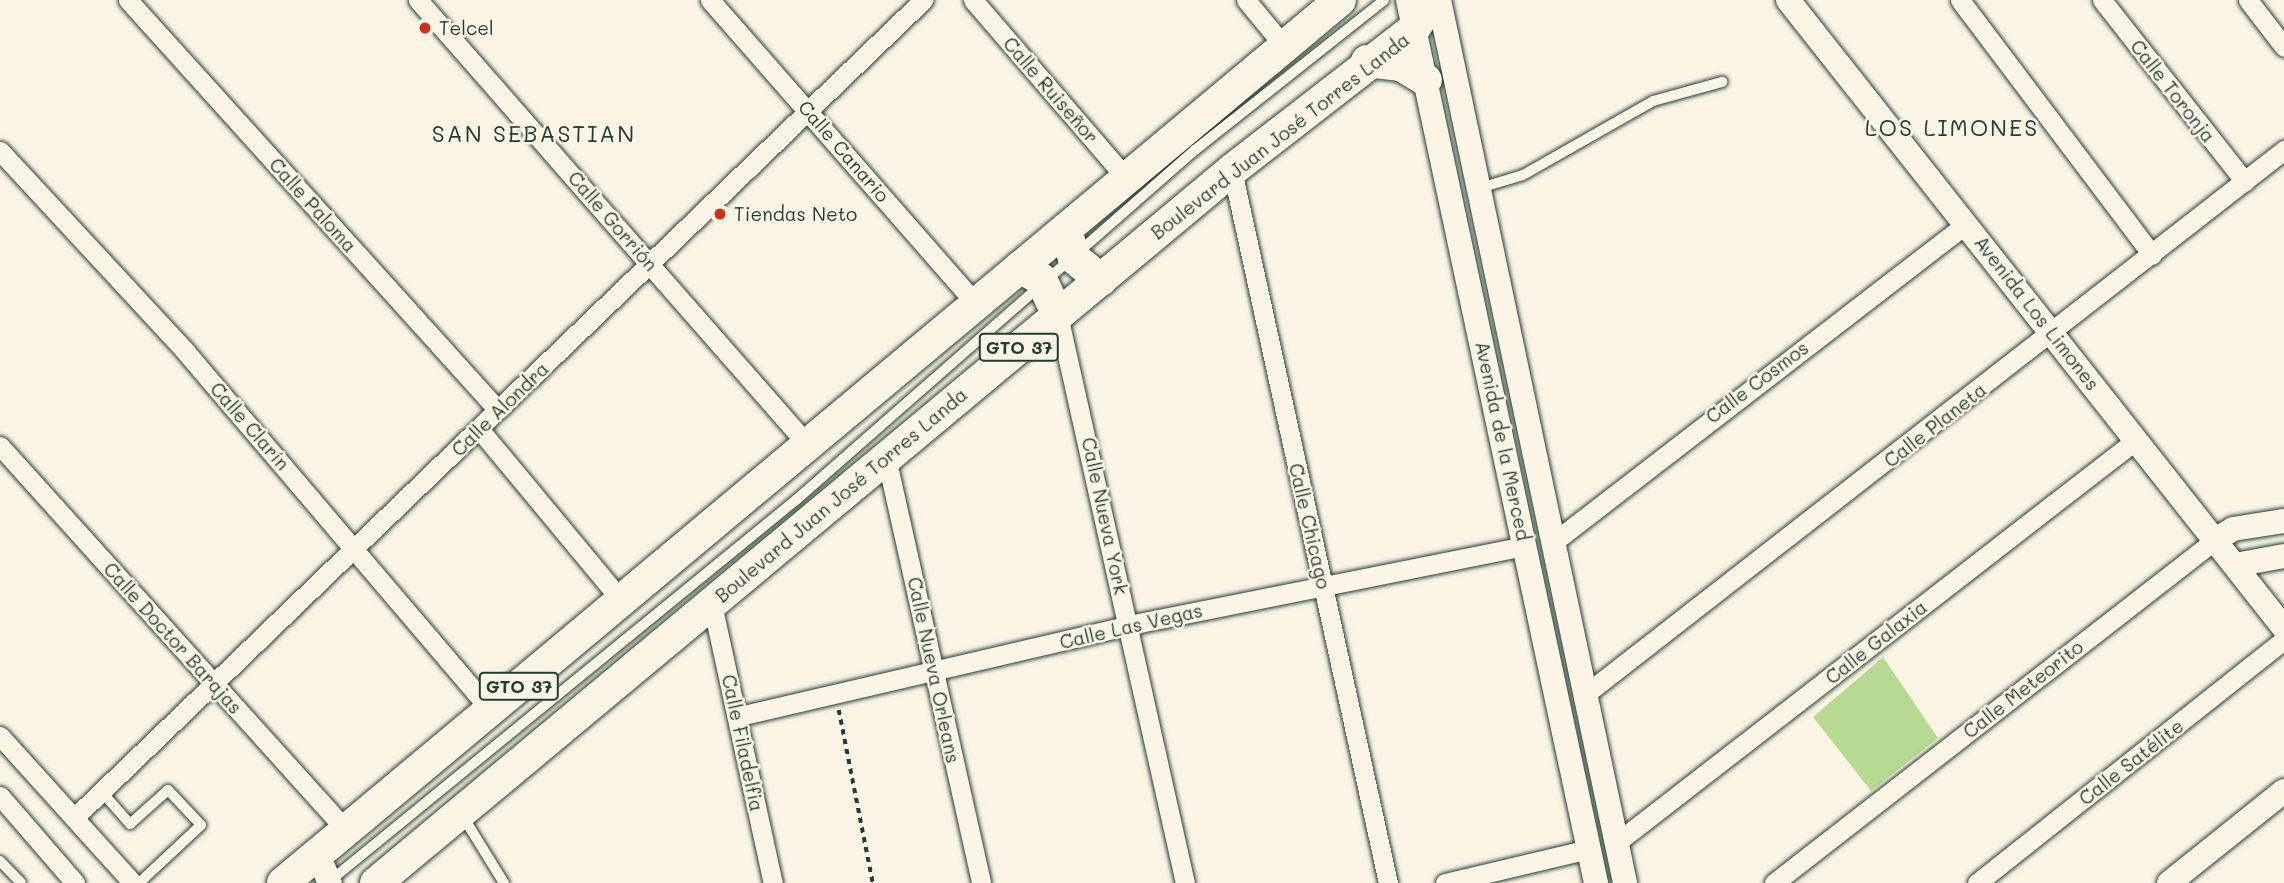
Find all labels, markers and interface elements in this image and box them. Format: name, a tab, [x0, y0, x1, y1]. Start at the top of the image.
place label: Telcel	[439, 17, 494, 39]
marker: Telcel	[417, 20, 433, 36]
street label: Boulevard Juan José Torres Landa	[1146, 28, 1414, 244]
street label: Calle Ruiseñor	[999, 32, 1103, 148]
street label: Calle Toronja	[2126, 35, 2220, 147]
street label: Calle Canario	[794, 96, 894, 206]
district label: LOS LIMONES	[1866, 113, 2038, 141]
district label: SAN SEBASTIAN	[434, 119, 634, 147]
street label: Calle Paloma	[265, 153, 361, 257]
street label: Calle Gorrión	[563, 166, 663, 276]
place label: Tiendas Neto	[734, 203, 857, 225]
marker: Tiendas Neto	[712, 206, 728, 222]
street label: Avenida Los Limones	[1970, 231, 2104, 395]
road number: GTO 37	[979, 332, 1059, 362]
street label: Calle Cosmos	[1701, 336, 1813, 428]
street label: Avenida de la Merced	[1471, 339, 1535, 543]
street label: Calle Alondra	[447, 357, 553, 461]
street label: Calle Clarín	[206, 377, 294, 475]
street label: Calle Planeta	[1879, 378, 1991, 472]
street label: Boulevard Juan José Torres Landa	[710, 383, 972, 607]
street label: Calle Nueva York	[1077, 435, 1133, 597]
street label: Calle Chicago	[1284, 461, 1336, 591]
street label: Calle Doctor Barajas	[99, 558, 247, 718]
street label: Calle Nueva Orleans	[903, 575, 965, 765]
street label: Calle Galaxia	[1821, 595, 1931, 689]
street label: Calle Las Vegas	[1057, 598, 1205, 654]
street label: Calle Meteorito	[1958, 635, 2088, 743]
road number: GTO 37	[479, 672, 559, 700]
street label: Calle Filadelfia	[717, 672, 769, 814]
street label: Calle Satélite	[2074, 714, 2188, 810]

